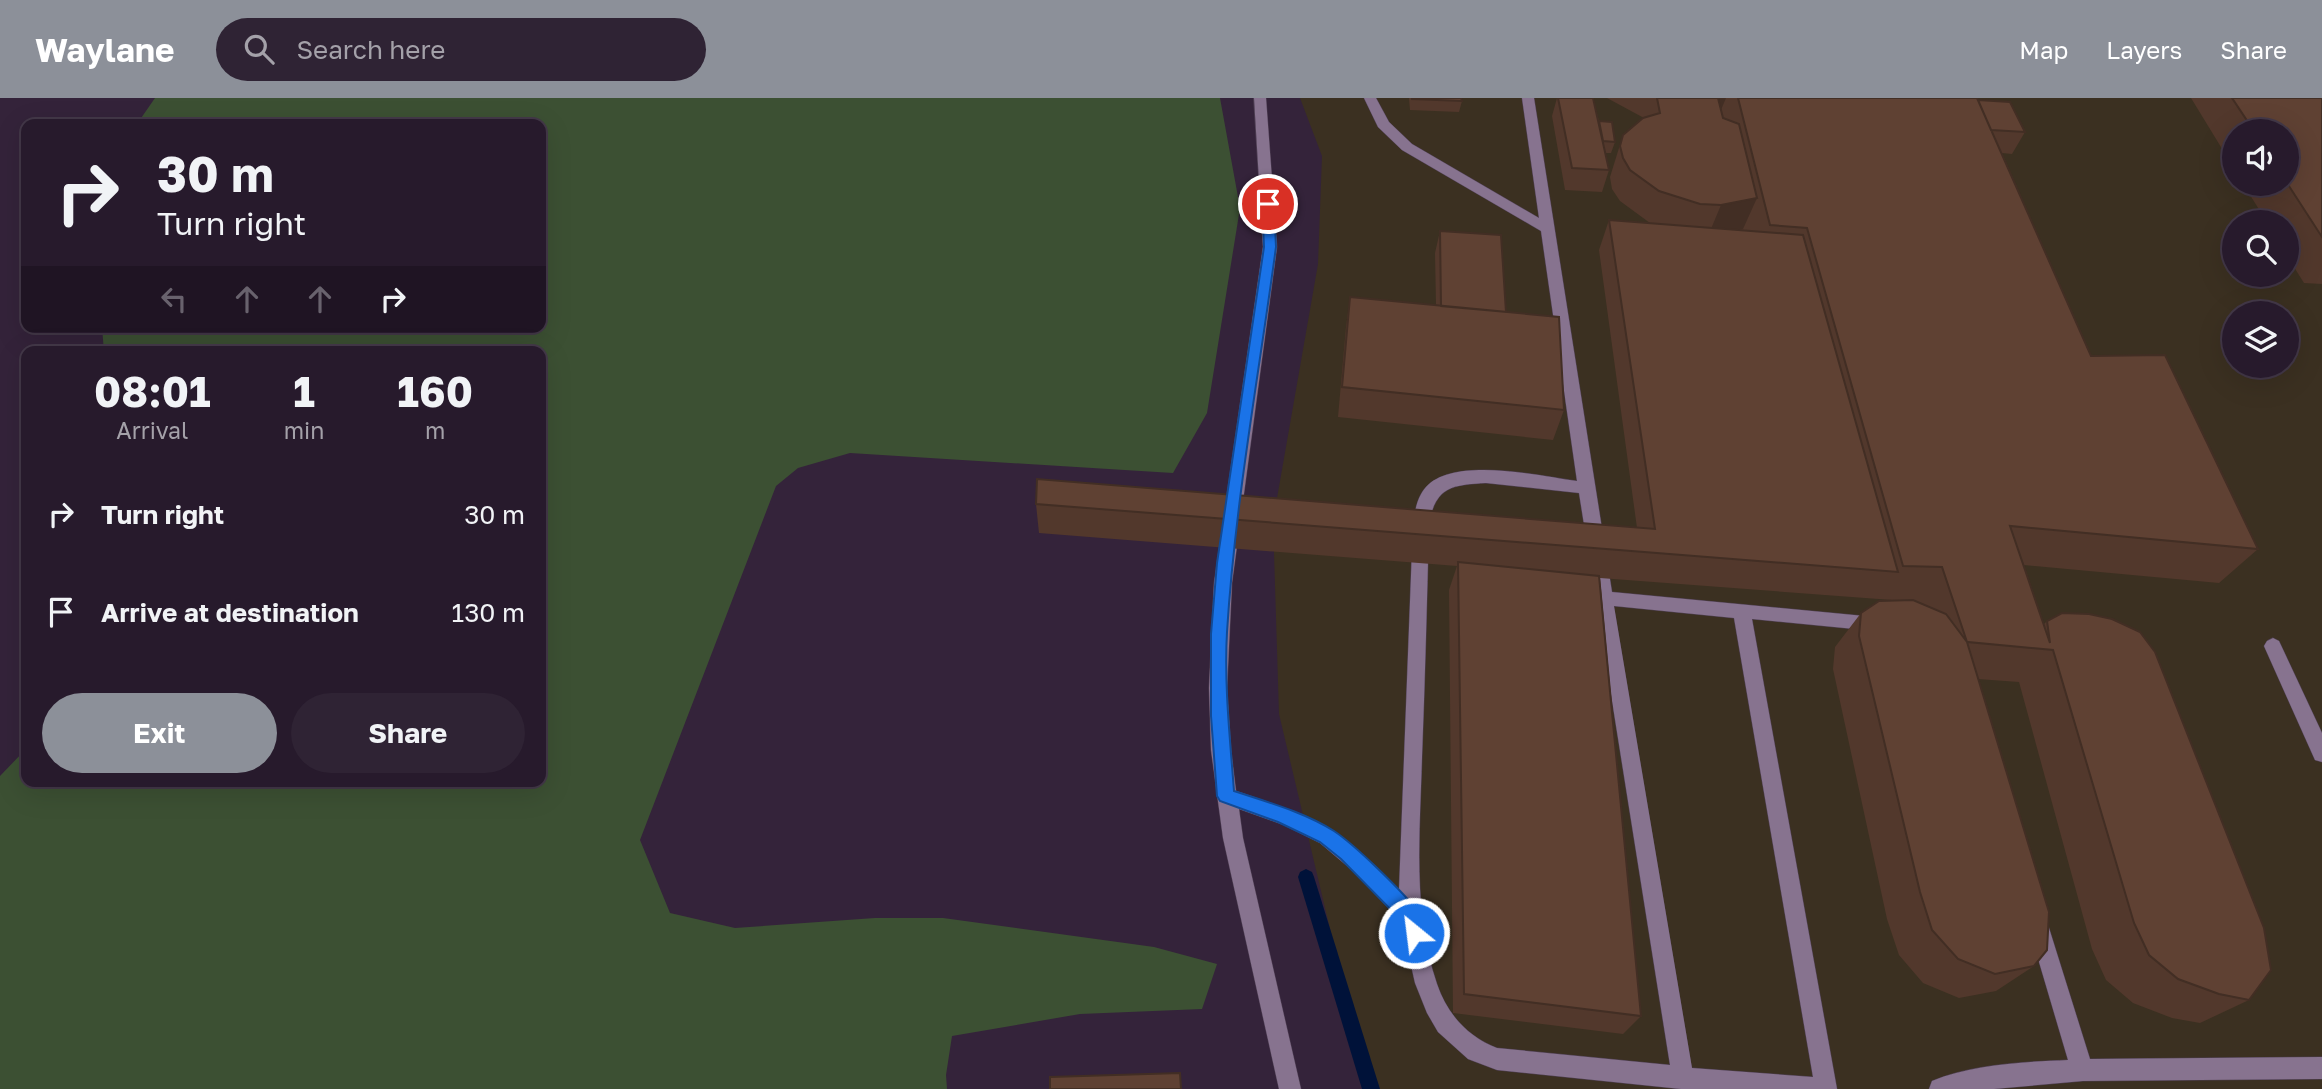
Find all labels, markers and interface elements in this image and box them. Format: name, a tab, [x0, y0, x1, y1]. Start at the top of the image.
search box	[216, 18, 706, 81]
text: Waylane	[35, 30, 174, 69]
icon: search	[240, 30, 278, 68]
text: Search here	[296, 34, 445, 65]
text: Map	[2019, 35, 2068, 64]
text: Layers	[2106, 35, 2182, 64]
text: Share	[2220, 35, 2287, 64]
map controls	[2222, 119, 2299, 378]
button: sound	[2222, 119, 2299, 196]
text: 30 m	[157, 144, 274, 203]
icon: right	[42, 147, 133, 238]
pin	[1238, 174, 1298, 234]
icon: arrive	[1249, 185, 1287, 223]
text: Turn right	[157, 204, 306, 242]
button: search	[2222, 210, 2299, 287]
icon: left	[155, 280, 193, 318]
icon: ahead	[228, 280, 266, 318]
icon: ahead	[301, 280, 339, 318]
icon: right	[374, 280, 412, 318]
button: layers	[2222, 301, 2299, 378]
text: 08:01	[94, 366, 211, 416]
text: 1	[293, 366, 315, 416]
text: 160	[397, 366, 473, 416]
text: Arrival	[116, 416, 188, 444]
text: min	[284, 416, 324, 444]
text: m	[425, 416, 445, 444]
icon: right	[42, 495, 80, 533]
text: Turn right	[101, 499, 224, 530]
text: 30 m	[464, 499, 525, 530]
icon: arrive	[42, 593, 80, 631]
text: Arrive at destination	[101, 597, 359, 628]
text: 130 m	[452, 597, 525, 628]
button: Exit	[42, 693, 277, 773]
button: Share	[291, 693, 525, 773]
position arrow	[1377, 896, 1451, 970]

